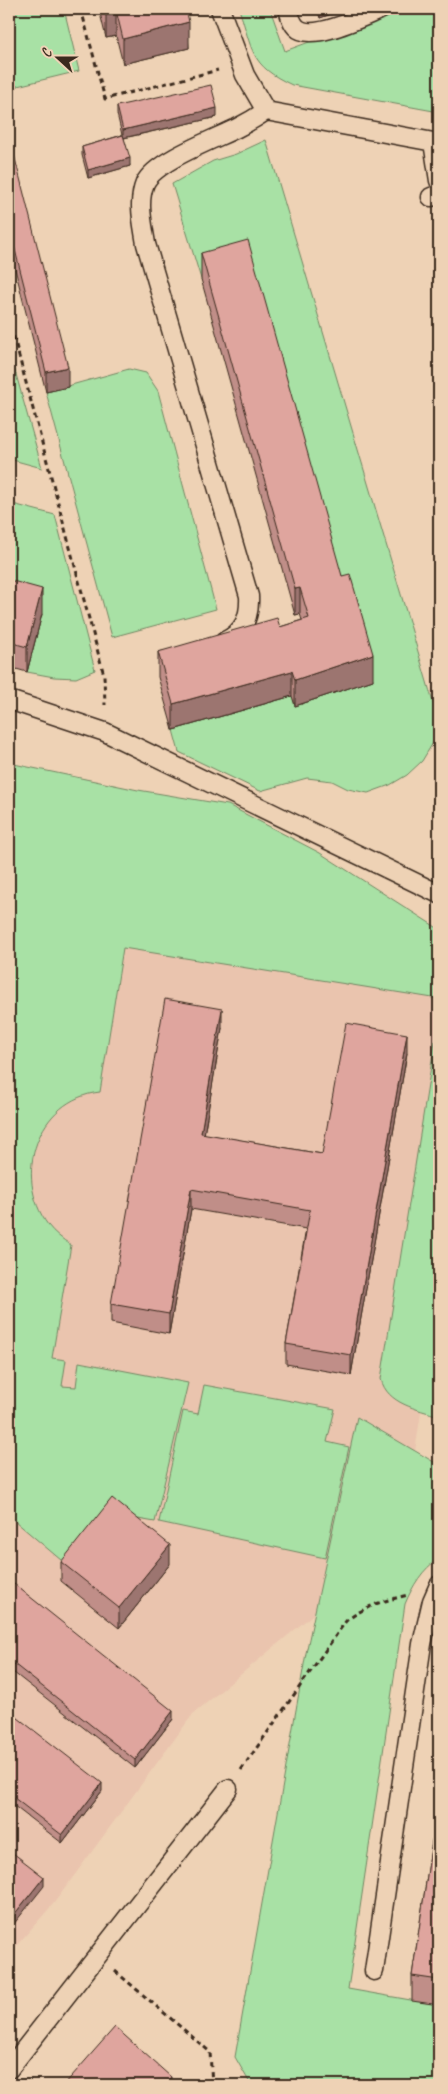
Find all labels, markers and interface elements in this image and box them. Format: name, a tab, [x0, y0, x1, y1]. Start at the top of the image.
north arrow	[32, 32, 82, 82]
text: С	[37, 45, 56, 60]

